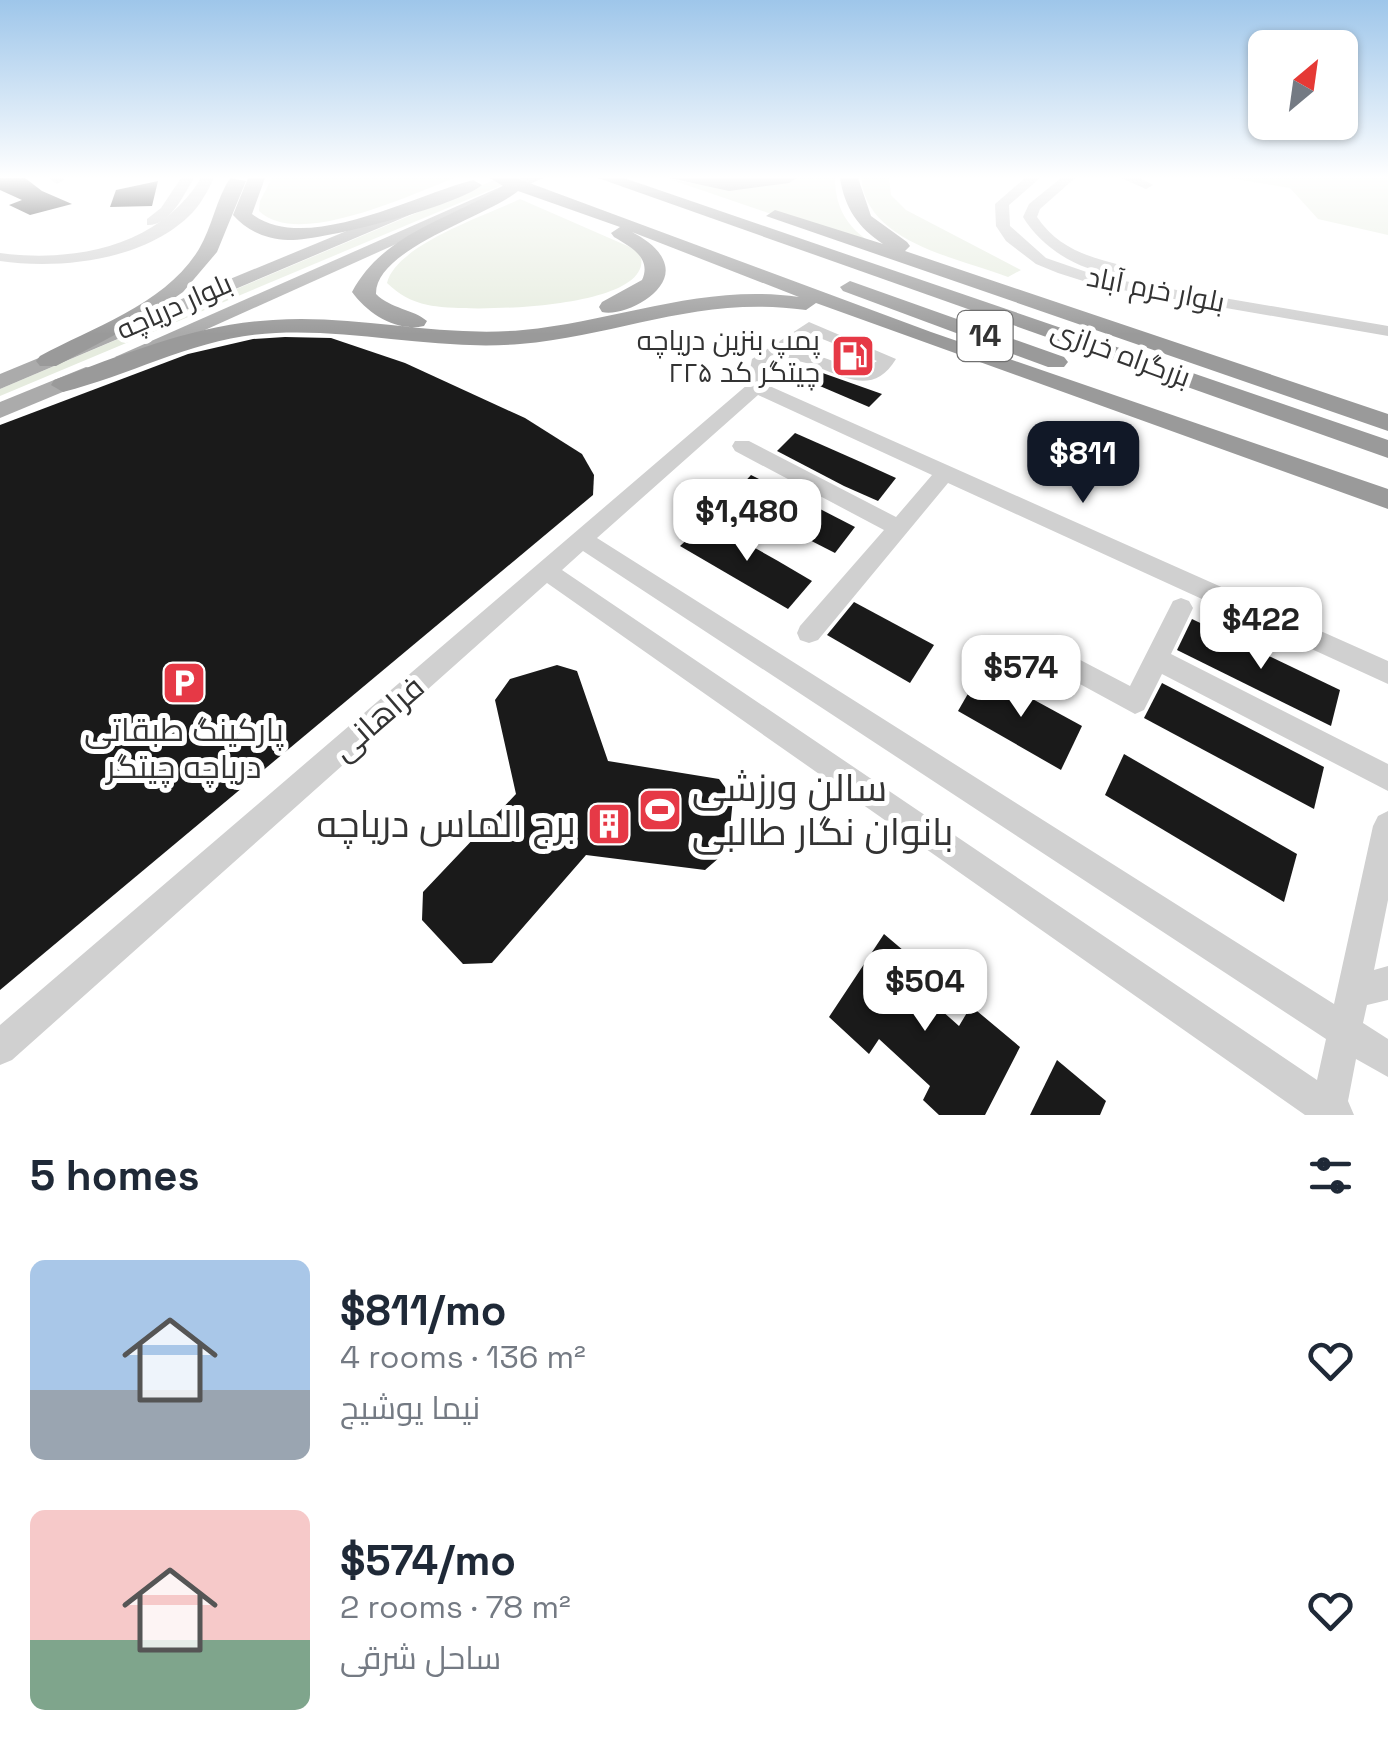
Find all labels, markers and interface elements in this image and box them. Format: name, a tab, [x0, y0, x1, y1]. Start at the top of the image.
north arrow	[1248, 30, 1358, 140]
map controls	[1248, 30, 1358, 140]
street label: بلوار خرم آباد	[1084, 258, 1228, 322]
street label: بلوار دریاچه	[111, 265, 238, 348]
road number: 14	[958, 311, 1012, 361]
street label: بزرگراه خرازی	[1046, 311, 1196, 395]
place label: پمپ بنزین دریاچه چیتگر کد ۲۲۵	[637, 322, 821, 391]
fuel station icon: پمپ بنزین دریاچه چیتگر کد ۲۲۵	[830, 333, 876, 379]
pin: $811	[1024, 421, 1142, 506]
text: $811	[1049, 433, 1117, 473]
pin: $1,480	[666, 479, 828, 564]
text: $1,480	[695, 491, 799, 531]
pin: $422	[1202, 587, 1320, 672]
text: $422	[1222, 599, 1300, 639]
pin: $574	[962, 635, 1080, 720]
text: $574	[984, 647, 1058, 687]
parking icon: پارکینگ طبقاتی دریاچه چیتگر	[161, 660, 207, 706]
street label: فراهانی	[324, 667, 432, 769]
place label: پارکینگ طبقاتی دریاچه چیتگر	[84, 710, 284, 788]
place label: سالن ورزشی بانوان نگار طالبی	[692, 764, 953, 856]
sports icon: سالن ورزشی بانوان نگار طالبی	[637, 787, 683, 833]
place label: برج الماس دریاچه	[317, 800, 576, 849]
building icon: برج الماس دریاچه	[586, 801, 632, 847]
pin: $504	[866, 949, 984, 1034]
text: $504	[885, 961, 965, 1001]
icon: filters	[1303, 1148, 1358, 1203]
text: 5 homes	[30, 1149, 200, 1202]
text: $811/mo	[340, 1284, 507, 1337]
icon: home	[110, 1300, 230, 1420]
icon: heart	[1303, 1333, 1358, 1388]
text: 4 rooms · 136 m²	[340, 1337, 586, 1377]
text: نیما یوشیج	[340, 1388, 480, 1428]
text: $574/mo	[340, 1534, 516, 1587]
icon: home	[110, 1550, 230, 1670]
icon: heart	[1303, 1583, 1358, 1638]
text: 2 rooms · 78 m²	[340, 1587, 571, 1627]
text: ساحل شرقی	[340, 1638, 501, 1678]

